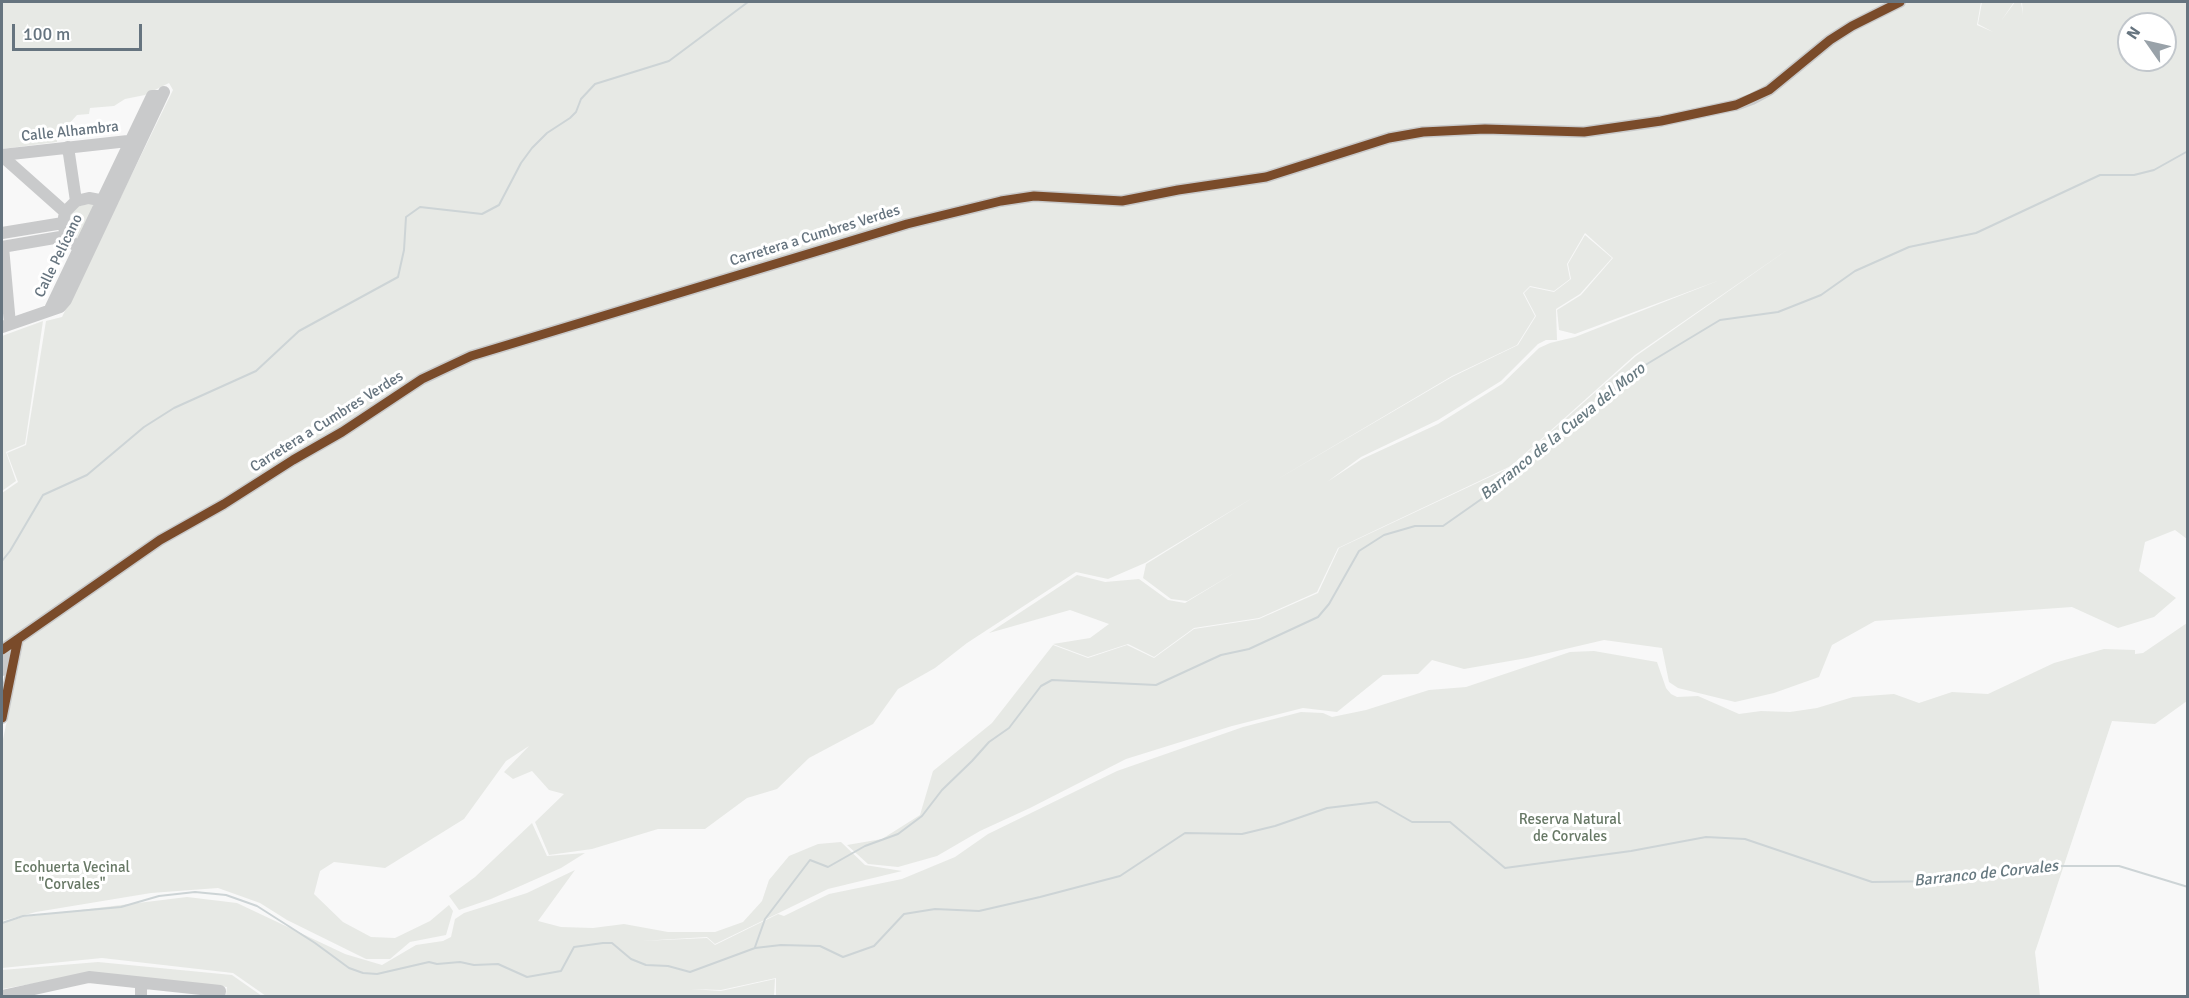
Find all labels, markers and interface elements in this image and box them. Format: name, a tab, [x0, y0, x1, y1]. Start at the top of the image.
scale bar	[15, 12, 146, 50]
north arrow	[2117, 12, 2177, 72]
text: 100 m	[23, 23, 70, 45]
text: N	[2122, 23, 2145, 43]
street label: Calle Alhambra	[20, 118, 120, 146]
street label: Carretera a Cumbres Verdes	[728, 202, 902, 270]
street label: Calle Pelícano	[31, 211, 87, 301]
water label: Barranco de la Cueva del Moro	[1477, 359, 1649, 505]
street label: Carretera a Cumbres Verdes	[247, 367, 407, 477]
park label: Reserva Natural de Corvales	[1519, 811, 1621, 846]
water label: Barranco de Corvales	[1913, 857, 2059, 891]
park label: Ecohuerta Vecinal "Corvales"	[14, 859, 130, 894]

